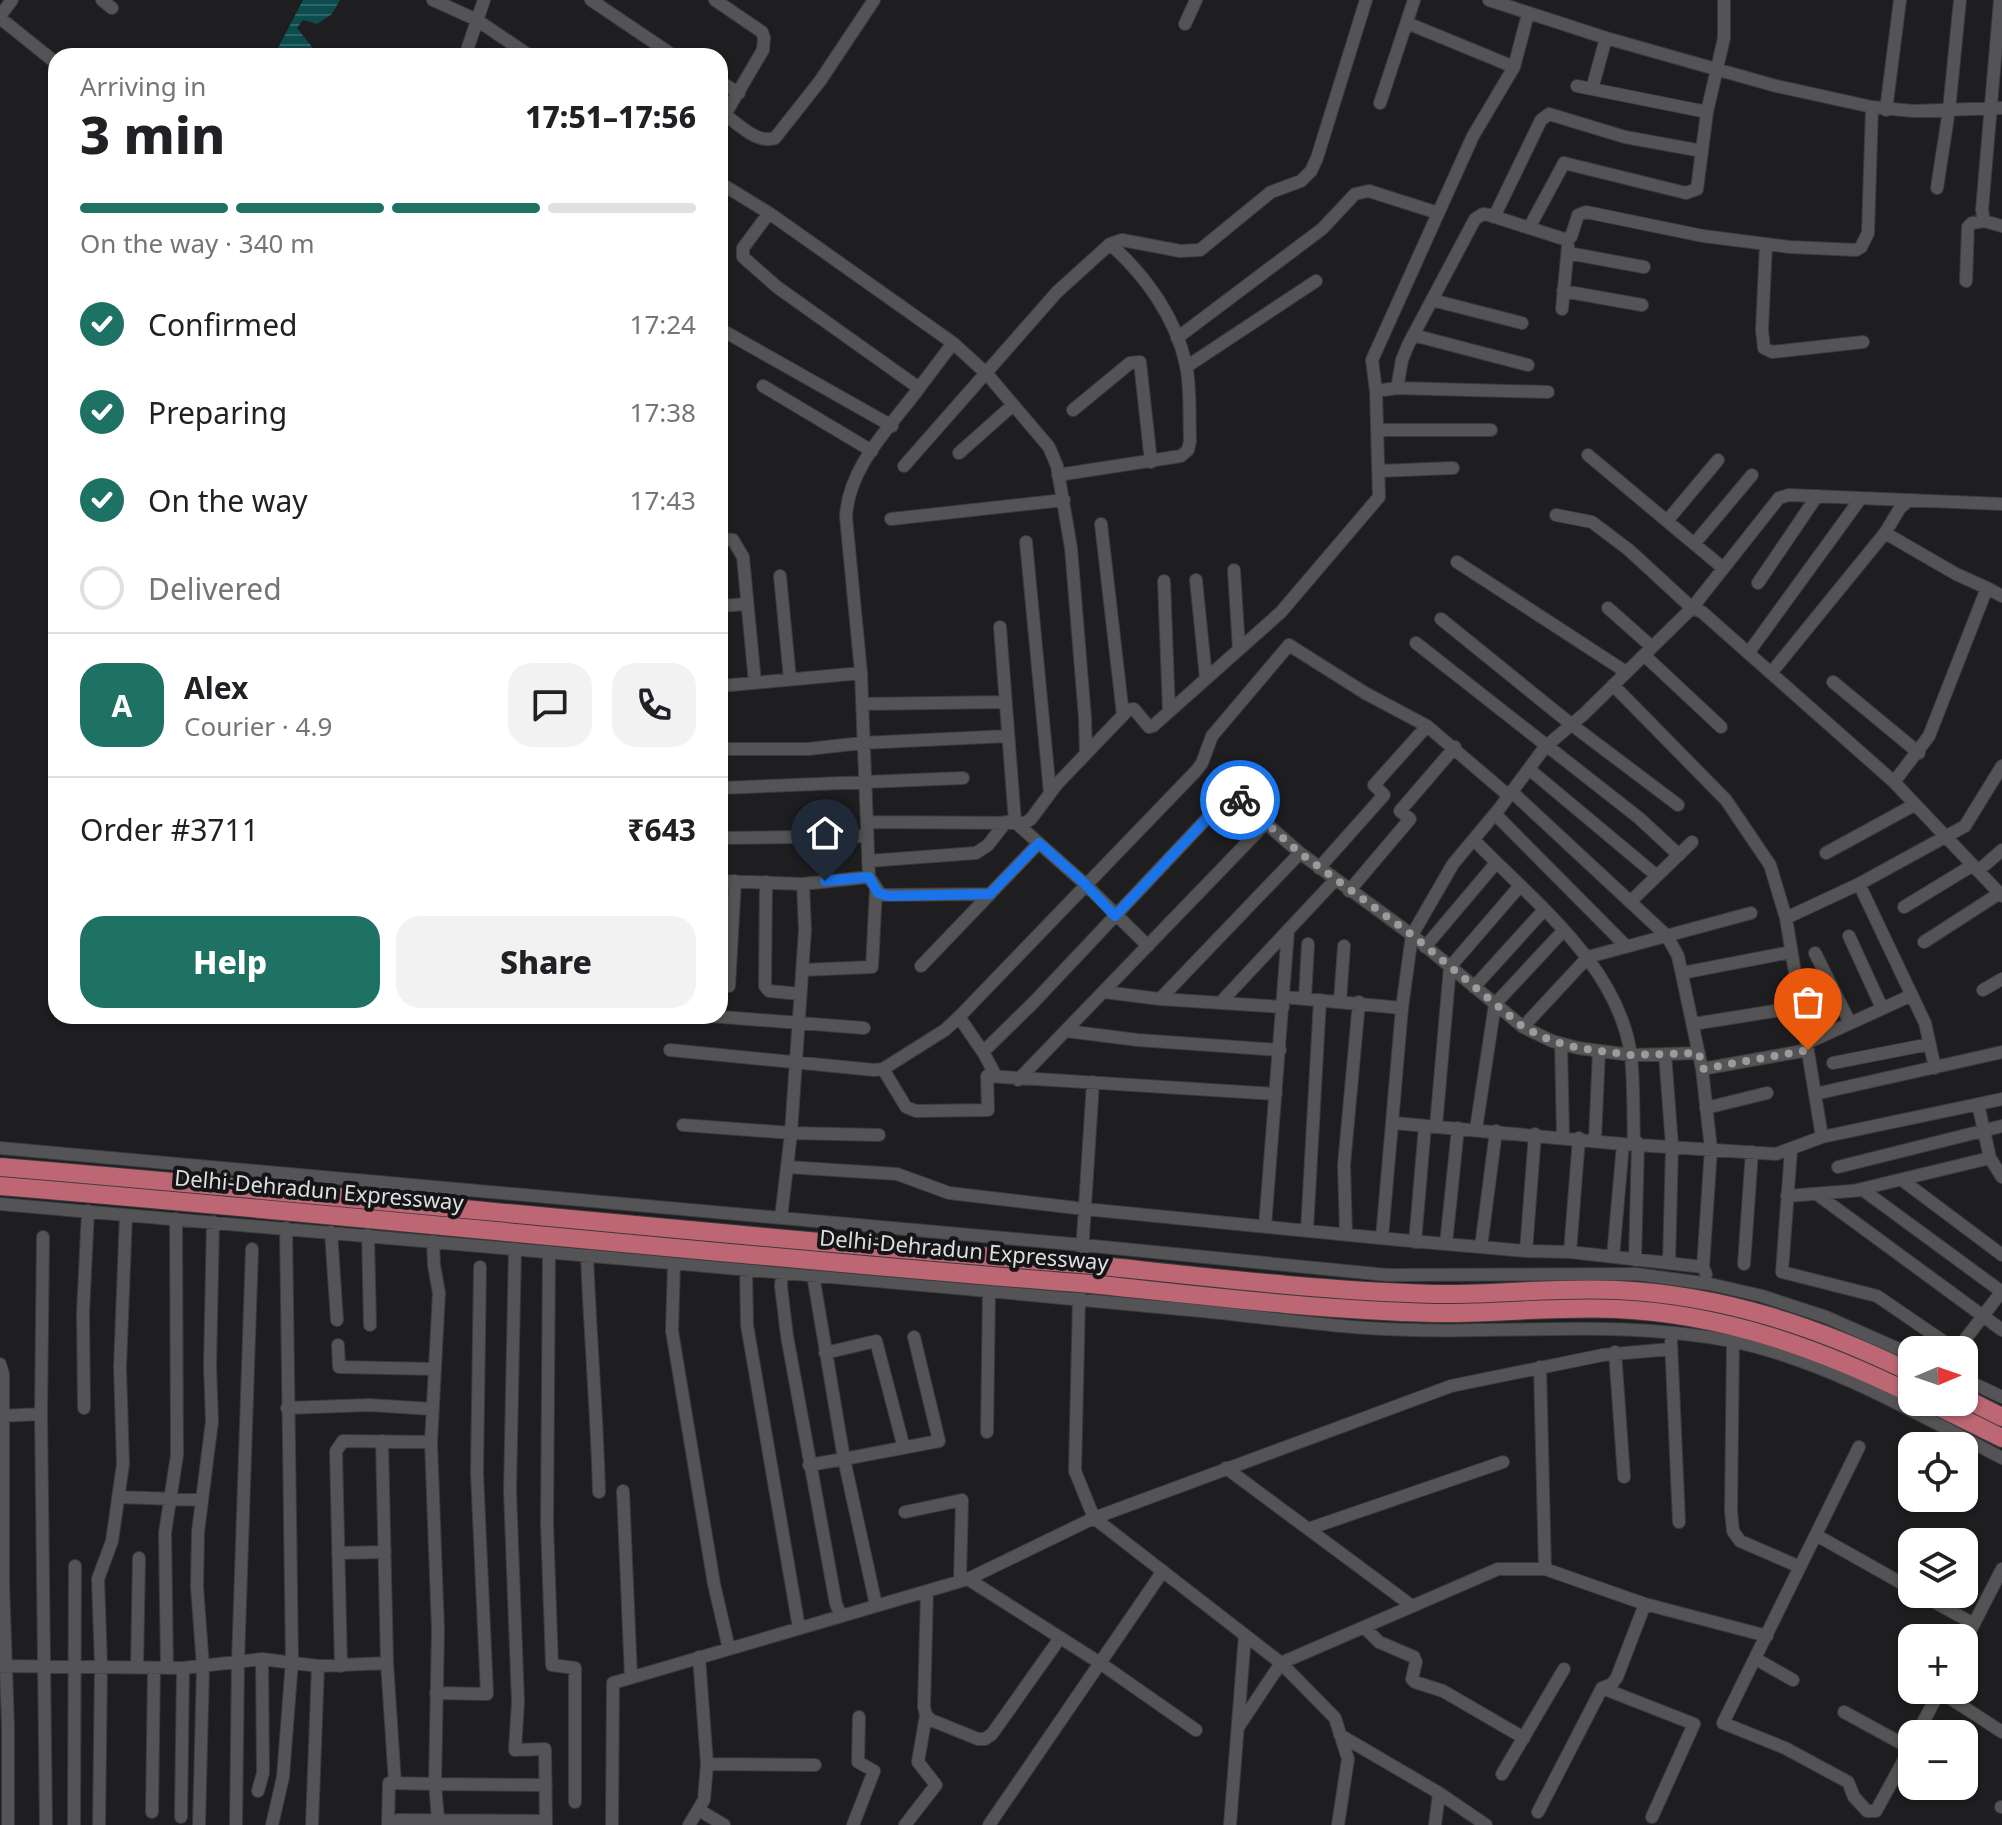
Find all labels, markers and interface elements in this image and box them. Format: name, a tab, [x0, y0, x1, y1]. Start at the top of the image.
text: Arriving in	[80, 68, 206, 104]
text: 17:51–17:56	[525, 96, 696, 137]
text: 3 min	[80, 98, 225, 169]
text: On the way · 340 m	[80, 225, 314, 261]
icon: check	[80, 302, 124, 346]
text: Confirmed	[148, 304, 298, 345]
text: 17:24	[630, 306, 696, 342]
icon: check	[80, 390, 124, 434]
text: Preparing	[148, 392, 287, 433]
text: 17:38	[630, 394, 696, 430]
icon: check	[80, 478, 124, 522]
text: On the way	[148, 480, 308, 521]
text: 17:43	[630, 482, 696, 518]
text: Delivered	[148, 568, 282, 609]
button: chat	[508, 663, 592, 747]
button: phone	[612, 663, 696, 747]
text: Alex	[184, 667, 248, 708]
text: A	[112, 685, 132, 726]
text: Courier · 4.9	[184, 708, 332, 744]
courier	[1200, 760, 1280, 840]
icon: bike	[1218, 778, 1262, 822]
pin	[791, 799, 859, 881]
text: Order #3711	[80, 809, 259, 850]
text: ₹643	[627, 809, 696, 850]
icon: home	[803, 811, 847, 855]
button: Help	[80, 916, 380, 1008]
button: Share	[396, 916, 696, 1008]
pin	[1774, 968, 1842, 1050]
icon: bag	[1786, 980, 1830, 1024]
street label: Delhi-Dehradun Expressway	[173, 1161, 466, 1217]
street label: Delhi-Dehradun Expressway	[818, 1221, 1111, 1277]
north arrow	[1898, 1336, 1978, 1416]
map controls	[1898, 1336, 1978, 1800]
button: locate	[1898, 1432, 1978, 1512]
button: layers	[1898, 1528, 1978, 1608]
button: +	[1898, 1624, 1978, 1704]
button: −	[1898, 1720, 1978, 1800]

